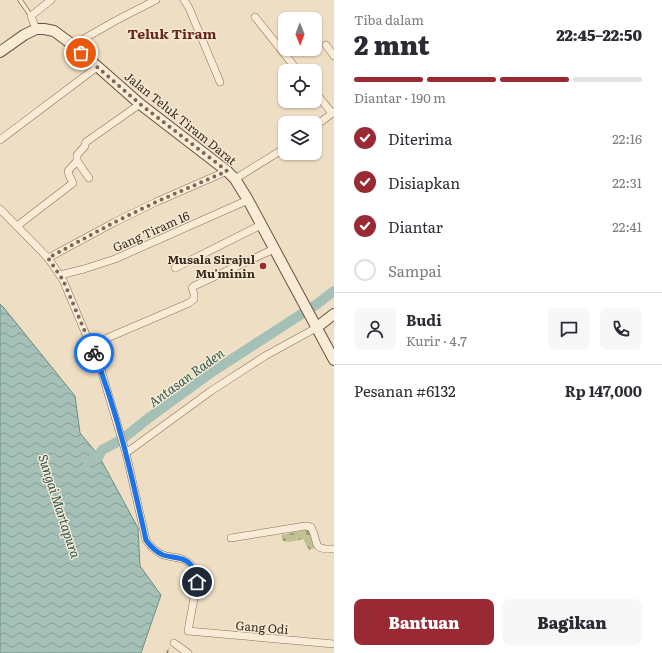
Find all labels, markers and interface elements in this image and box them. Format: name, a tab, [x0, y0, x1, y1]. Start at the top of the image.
text: Tiba dalam	[354, 10, 424, 29]
north arrow	[278, 12, 322, 56]
map controls	[278, 12, 322, 160]
district label: Teluk Tiram	[128, 23, 216, 43]
text: 22:45–22:50	[556, 23, 642, 46]
text: 2 mnt	[354, 24, 430, 63]
pin	[64, 36, 98, 70]
icon: bag	[70, 42, 92, 64]
button: locate	[278, 64, 322, 108]
street label: Jalan Teluk Tiram Darat	[121, 67, 241, 169]
text: Diantar · 190 m	[354, 88, 446, 107]
button: layers	[278, 116, 322, 160]
icon: check	[354, 127, 376, 149]
text: Diterima	[388, 127, 452, 150]
text: 22:16	[612, 129, 642, 148]
icon: check	[354, 171, 376, 193]
text: Disiapkan	[388, 171, 460, 194]
text: 22:31	[612, 173, 642, 192]
street label: Gang Tiram 16	[110, 206, 193, 256]
icon: check	[354, 215, 376, 237]
text: Diantar	[388, 215, 443, 238]
text: 22:41	[612, 217, 642, 236]
place label: Musala Sirajul Mu'minin	[167, 250, 256, 282]
text: Sampai	[388, 259, 442, 282]
marker: Musala Sirajul Mu'minin	[258, 261, 268, 271]
button: person	[354, 308, 396, 350]
text: Budi	[406, 308, 442, 331]
button: chat	[548, 308, 590, 350]
button: phone	[600, 308, 642, 350]
text: Kurir · 4.7	[406, 331, 467, 350]
courier	[74, 333, 114, 373]
icon: bike	[83, 342, 105, 364]
water label: Antasan Raden	[144, 343, 228, 411]
text: Pesanan #6132	[354, 379, 456, 402]
text: Rp 147,000	[565, 379, 642, 402]
water label: Sungai Martapura	[34, 452, 86, 561]
pin	[180, 565, 214, 599]
icon: home	[186, 571, 208, 593]
button: Bantuan	[354, 599, 494, 645]
button: Bagikan	[502, 599, 642, 645]
street label: Gang Odi	[235, 616, 289, 638]

